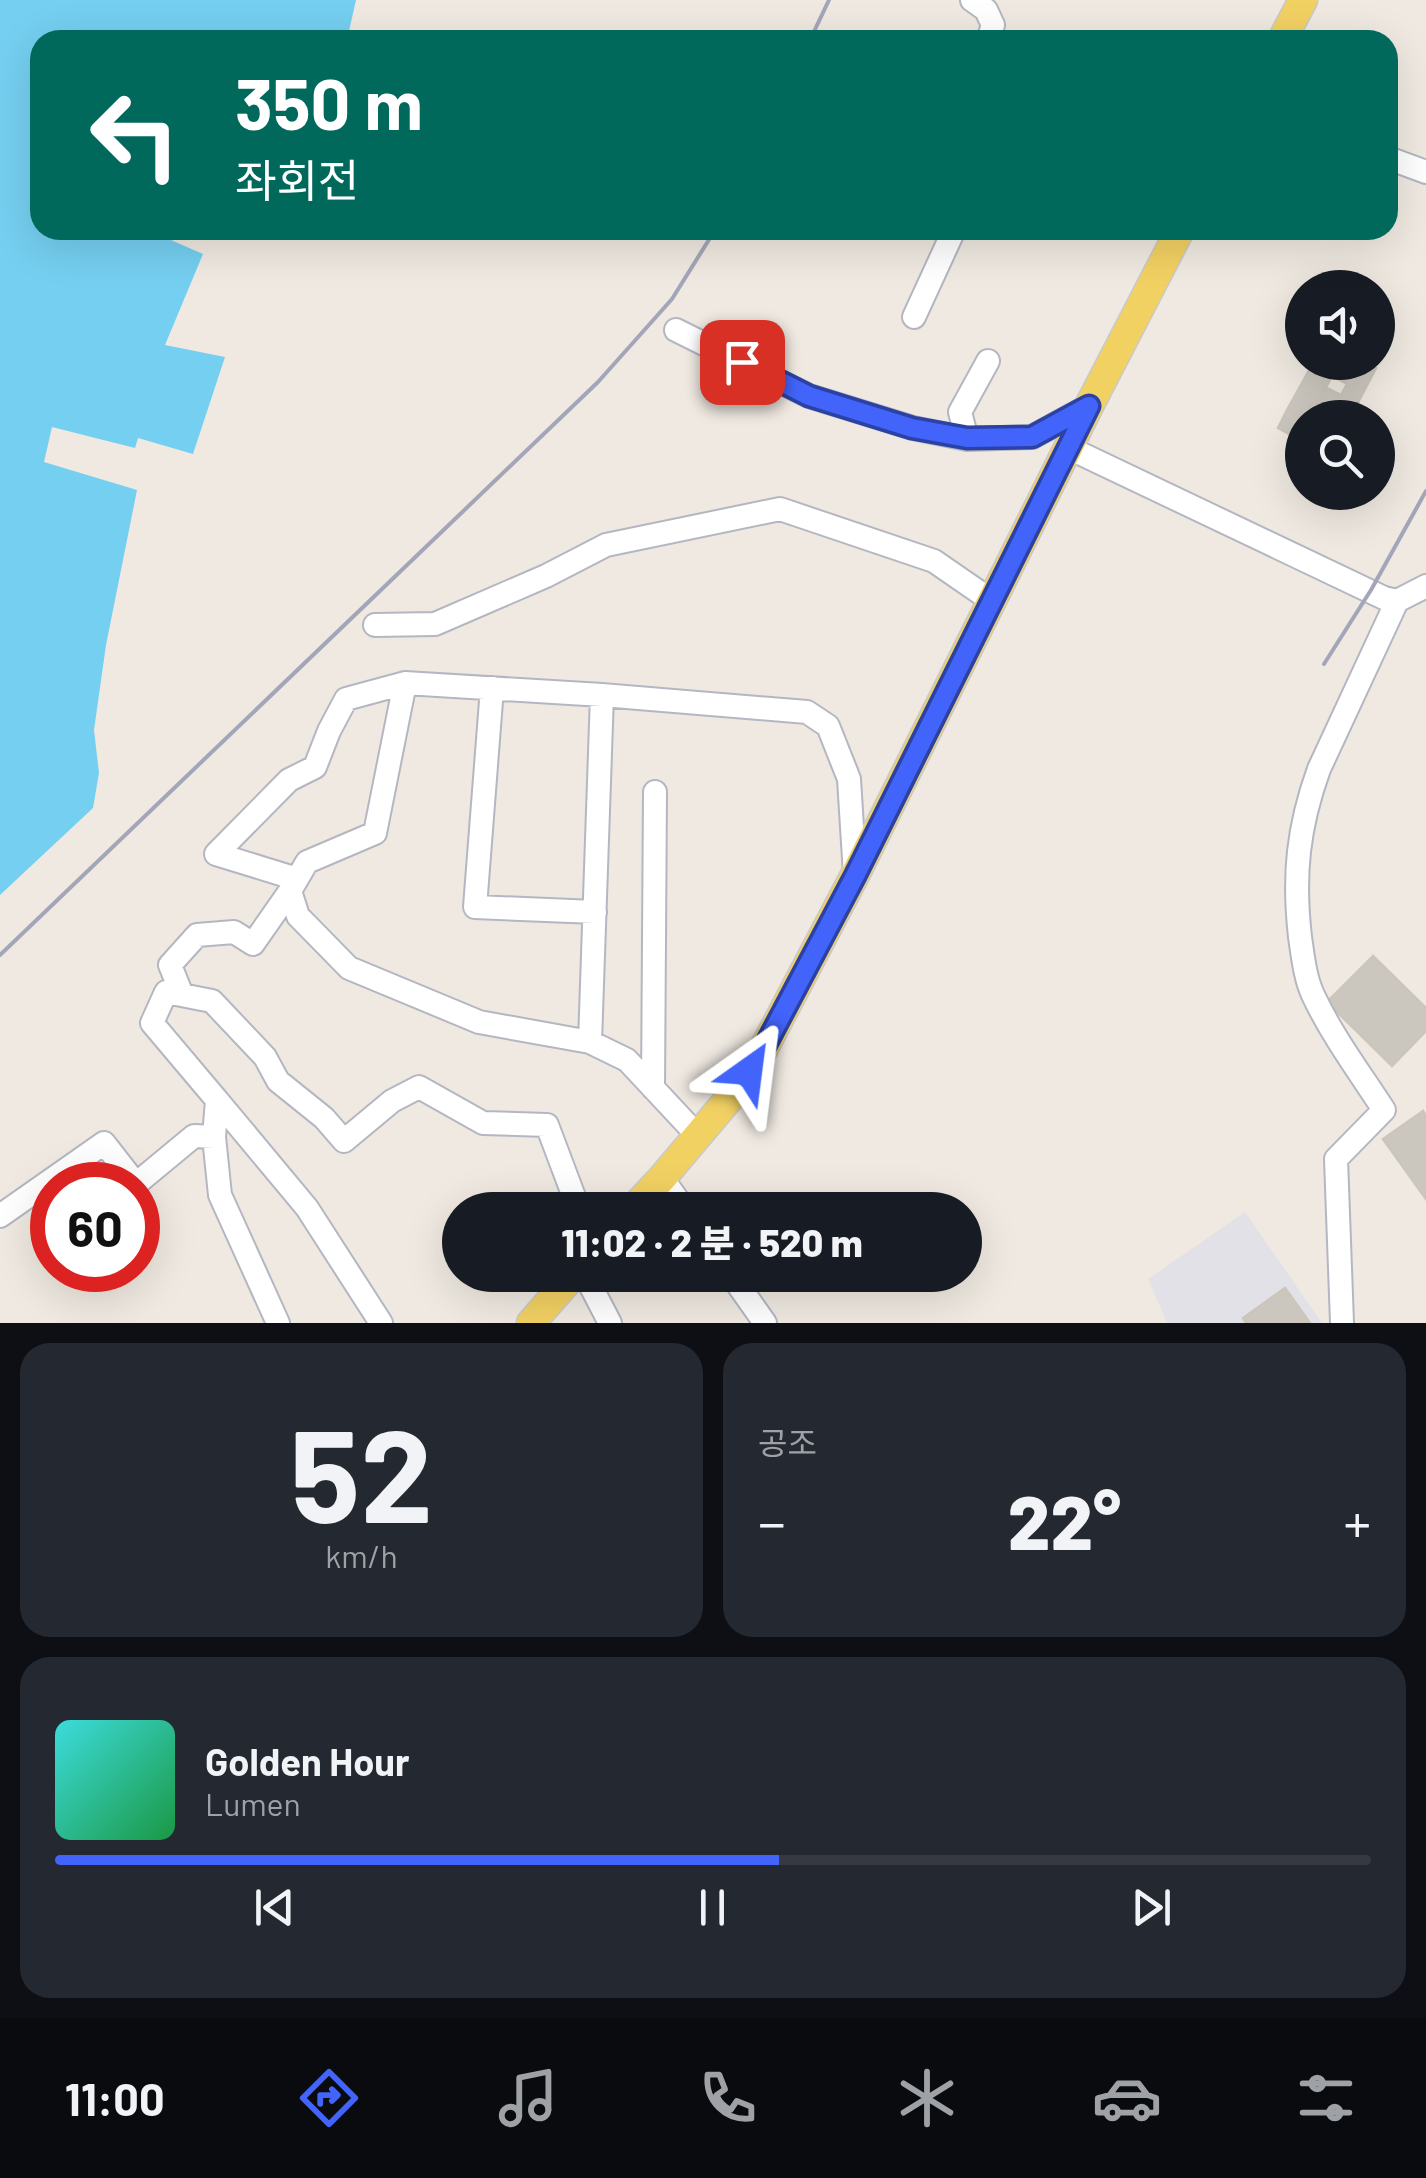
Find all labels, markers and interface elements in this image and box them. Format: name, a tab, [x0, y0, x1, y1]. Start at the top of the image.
text: 350 m	[235, 60, 423, 144]
icon: left	[70, 70, 200, 200]
text: 좌회전	[235, 152, 359, 206]
map controls	[1285, 270, 1395, 510]
button: sound	[1285, 270, 1395, 380]
pin	[700, 320, 785, 405]
icon: arrive	[715, 335, 770, 390]
button: search	[1285, 400, 1395, 510]
position arrow	[697, 1019, 801, 1123]
speed limit sign: 60	[30, 1162, 160, 1292]
text: 11:02 · 2 분 · 520 m	[561, 1219, 863, 1265]
text: 52	[290, 1393, 433, 1549]
text: 공조	[758, 1423, 817, 1461]
text: 22°	[1008, 1475, 1121, 1565]
text: −	[758, 1488, 786, 1554]
text: +	[1343, 1488, 1371, 1554]
text: km/h	[325, 1536, 398, 1574]
text: Golden Hour	[205, 1738, 410, 1784]
text: Lumen	[205, 1784, 301, 1822]
icon: previous	[247, 1880, 302, 1935]
icon: pause	[685, 1880, 740, 1935]
icon: next	[1124, 1880, 1179, 1935]
icon: directions	[294, 2063, 364, 2133]
icon: music	[493, 2063, 563, 2133]
icon: phone	[693, 2063, 763, 2133]
icon: climate	[892, 2063, 962, 2133]
icon: car	[1092, 2063, 1162, 2133]
icon: filters	[1291, 2063, 1361, 2133]
text: 11:00	[65, 2071, 165, 2125]

